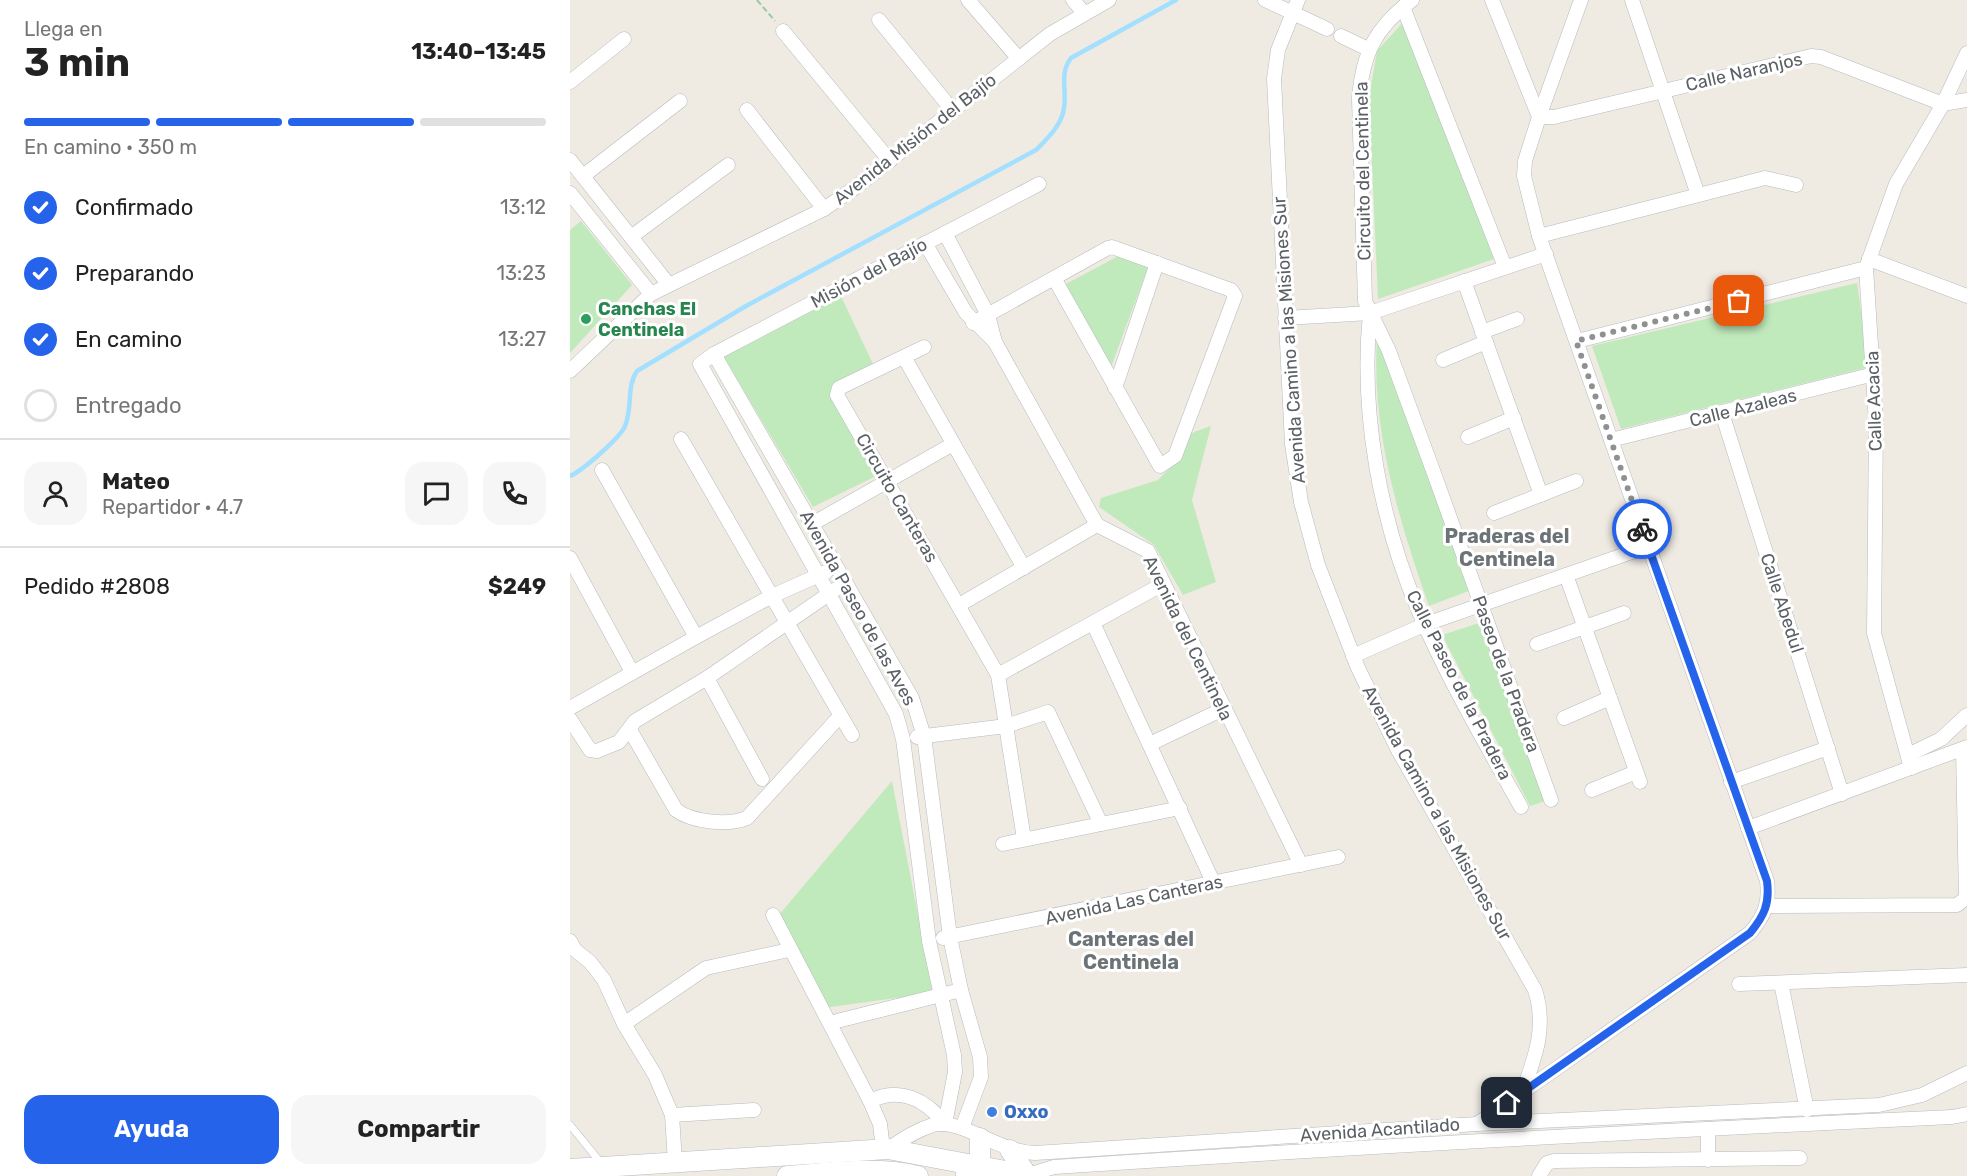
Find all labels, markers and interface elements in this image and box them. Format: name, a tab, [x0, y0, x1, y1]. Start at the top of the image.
text: Llega en	[24, 17, 103, 41]
text: 13:40–13:45	[411, 38, 546, 65]
text: 3 min	[24, 40, 130, 86]
street label: Calle Naranjos	[1683, 48, 1805, 96]
street label: Avenida Misión del Bajío	[829, 69, 1001, 209]
street label: Circuito del Centinela	[1350, 81, 1376, 261]
text: En camino · 350 m	[24, 135, 197, 159]
icon: check	[24, 191, 57, 224]
text: Confirmado	[75, 194, 193, 221]
text: 13:12	[500, 195, 546, 219]
street label: Avenida Camino a las Misiones Sur	[1268, 196, 1310, 484]
street label: Misión del Bajío	[807, 233, 931, 313]
icon: check	[24, 257, 57, 290]
text: Preparando	[75, 260, 194, 287]
text: 13:23	[497, 261, 546, 285]
pin	[1713, 275, 1764, 326]
icon: bag	[1722, 284, 1755, 317]
place label: Canchas El Centinela	[598, 298, 696, 341]
marker: Canchas El Centinela	[579, 312, 593, 326]
icon: check	[24, 323, 57, 356]
text: En camino	[75, 326, 182, 353]
text: 13:27	[498, 327, 546, 351]
street label: Calle Acacia	[1861, 350, 1887, 452]
street label: Calle Azaleas	[1687, 384, 1799, 432]
text: Entregado	[75, 392, 182, 419]
street label: Circuito Canteras	[851, 429, 943, 567]
button: person	[24, 462, 87, 525]
button: chat	[405, 462, 468, 525]
button: phone	[483, 462, 546, 525]
text: Mateo	[102, 468, 170, 495]
text: Repartidor · 4.7	[102, 495, 243, 519]
courier	[1612, 499, 1672, 559]
street label: Avenida Paseo de las Aves	[795, 507, 921, 709]
icon: bike	[1626, 513, 1659, 546]
district label: Praderas del Centinela	[1445, 524, 1569, 571]
street label: Calle Abedul	[1756, 550, 1808, 656]
street label: Avenida del Centinela	[1139, 552, 1237, 724]
text: Pedido #2808	[24, 573, 170, 600]
text: $249	[488, 573, 546, 600]
street label: Calle Paseo de la Pradera	[1402, 586, 1516, 784]
street label: Paseo de la Pradera	[1467, 593, 1545, 755]
street label: Avenida Camino a las Misiones Sur	[1358, 682, 1516, 944]
street label: Avenida Las Canteras	[1043, 870, 1225, 930]
district label: Canteras del Centinela	[1068, 927, 1194, 974]
pin	[1481, 1077, 1532, 1128]
icon: home	[1490, 1086, 1523, 1119]
button: Ayuda	[24, 1095, 279, 1164]
button: Compartir	[291, 1095, 546, 1164]
place label: Oxxo	[1004, 1101, 1049, 1123]
marker: Oxxo	[985, 1105, 999, 1119]
street label: Avenida Acantilado	[1299, 1113, 1461, 1147]

